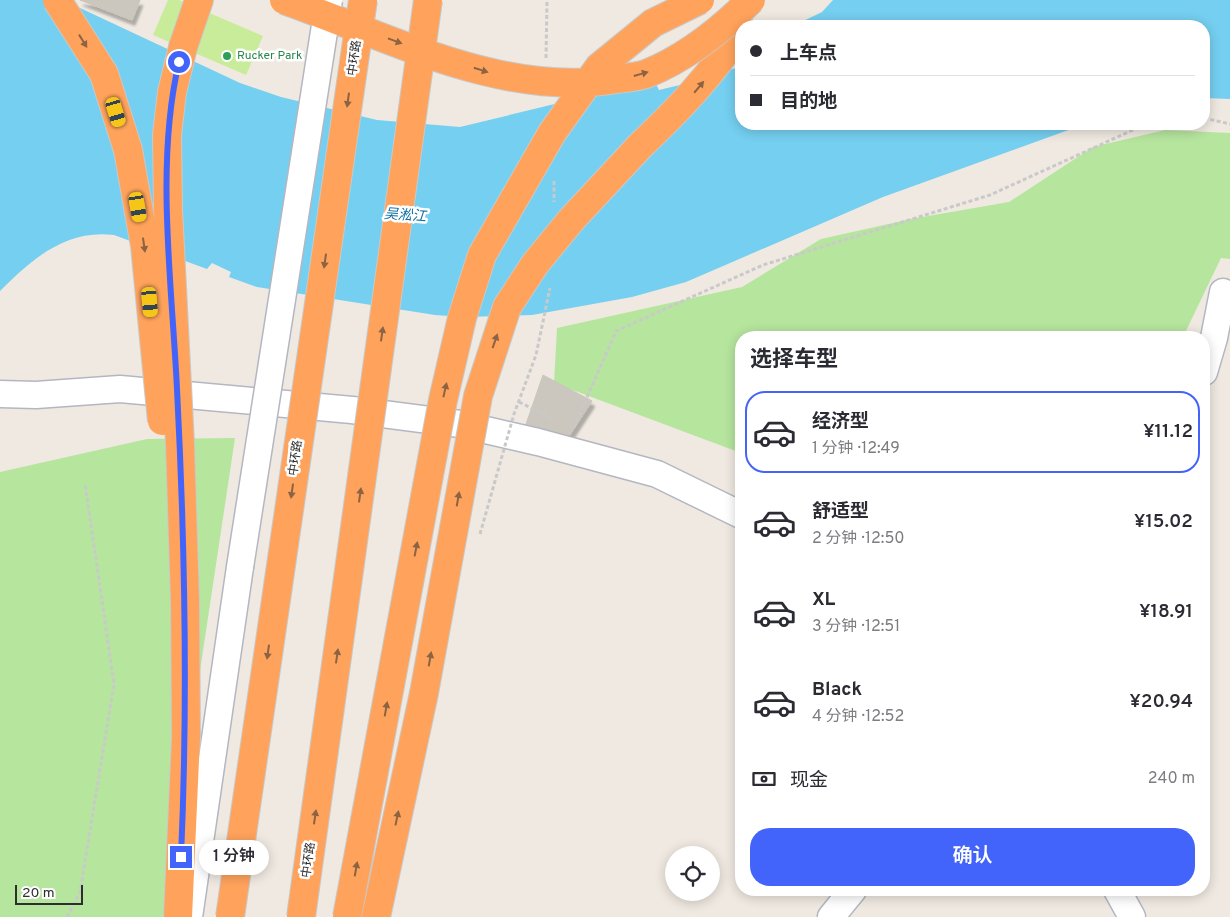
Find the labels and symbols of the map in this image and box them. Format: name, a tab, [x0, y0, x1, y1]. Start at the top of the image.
one-way arrow	[79, 34, 88, 48]
one-way arrow	[388, 38, 402, 46]
street label: 中环路	[345, 39, 365, 77]
place label: Rucker Park	[237, 48, 302, 64]
marker: Rucker Park	[221, 50, 233, 62]
route start	[168, 51, 190, 73]
one-way arrow	[474, 66, 489, 74]
one-way arrow	[634, 69, 649, 77]
one-way arrow	[693, 81, 704, 94]
one-way arrow	[344, 93, 352, 109]
car	[104, 95, 127, 129]
car	[128, 191, 147, 223]
water label: 吴淞江	[383, 206, 429, 226]
one-way arrow	[140, 237, 148, 253]
one-way arrow	[321, 253, 329, 269]
car	[141, 286, 158, 318]
one-way arrow	[378, 326, 386, 342]
one-way arrow	[491, 333, 499, 348]
one-way arrow	[441, 382, 449, 397]
street label: 中环路	[286, 439, 306, 477]
one-way arrow	[287, 483, 295, 499]
one-way arrow	[356, 486, 364, 502]
one-way arrow	[455, 491, 463, 507]
one-way arrow	[412, 541, 420, 557]
one-way arrow	[264, 644, 272, 660]
one-way arrow	[333, 647, 341, 663]
one-way arrow	[427, 651, 435, 667]
one-way arrow	[382, 701, 390, 717]
one-way arrow	[311, 808, 319, 824]
one-way arrow	[393, 811, 401, 826]
callout: 1 分钟	[198, 840, 268, 874]
street label: 中环路	[299, 841, 319, 879]
route end	[170, 846, 192, 868]
one-way arrow	[353, 861, 361, 877]
scale bar	[15, 882, 82, 905]

